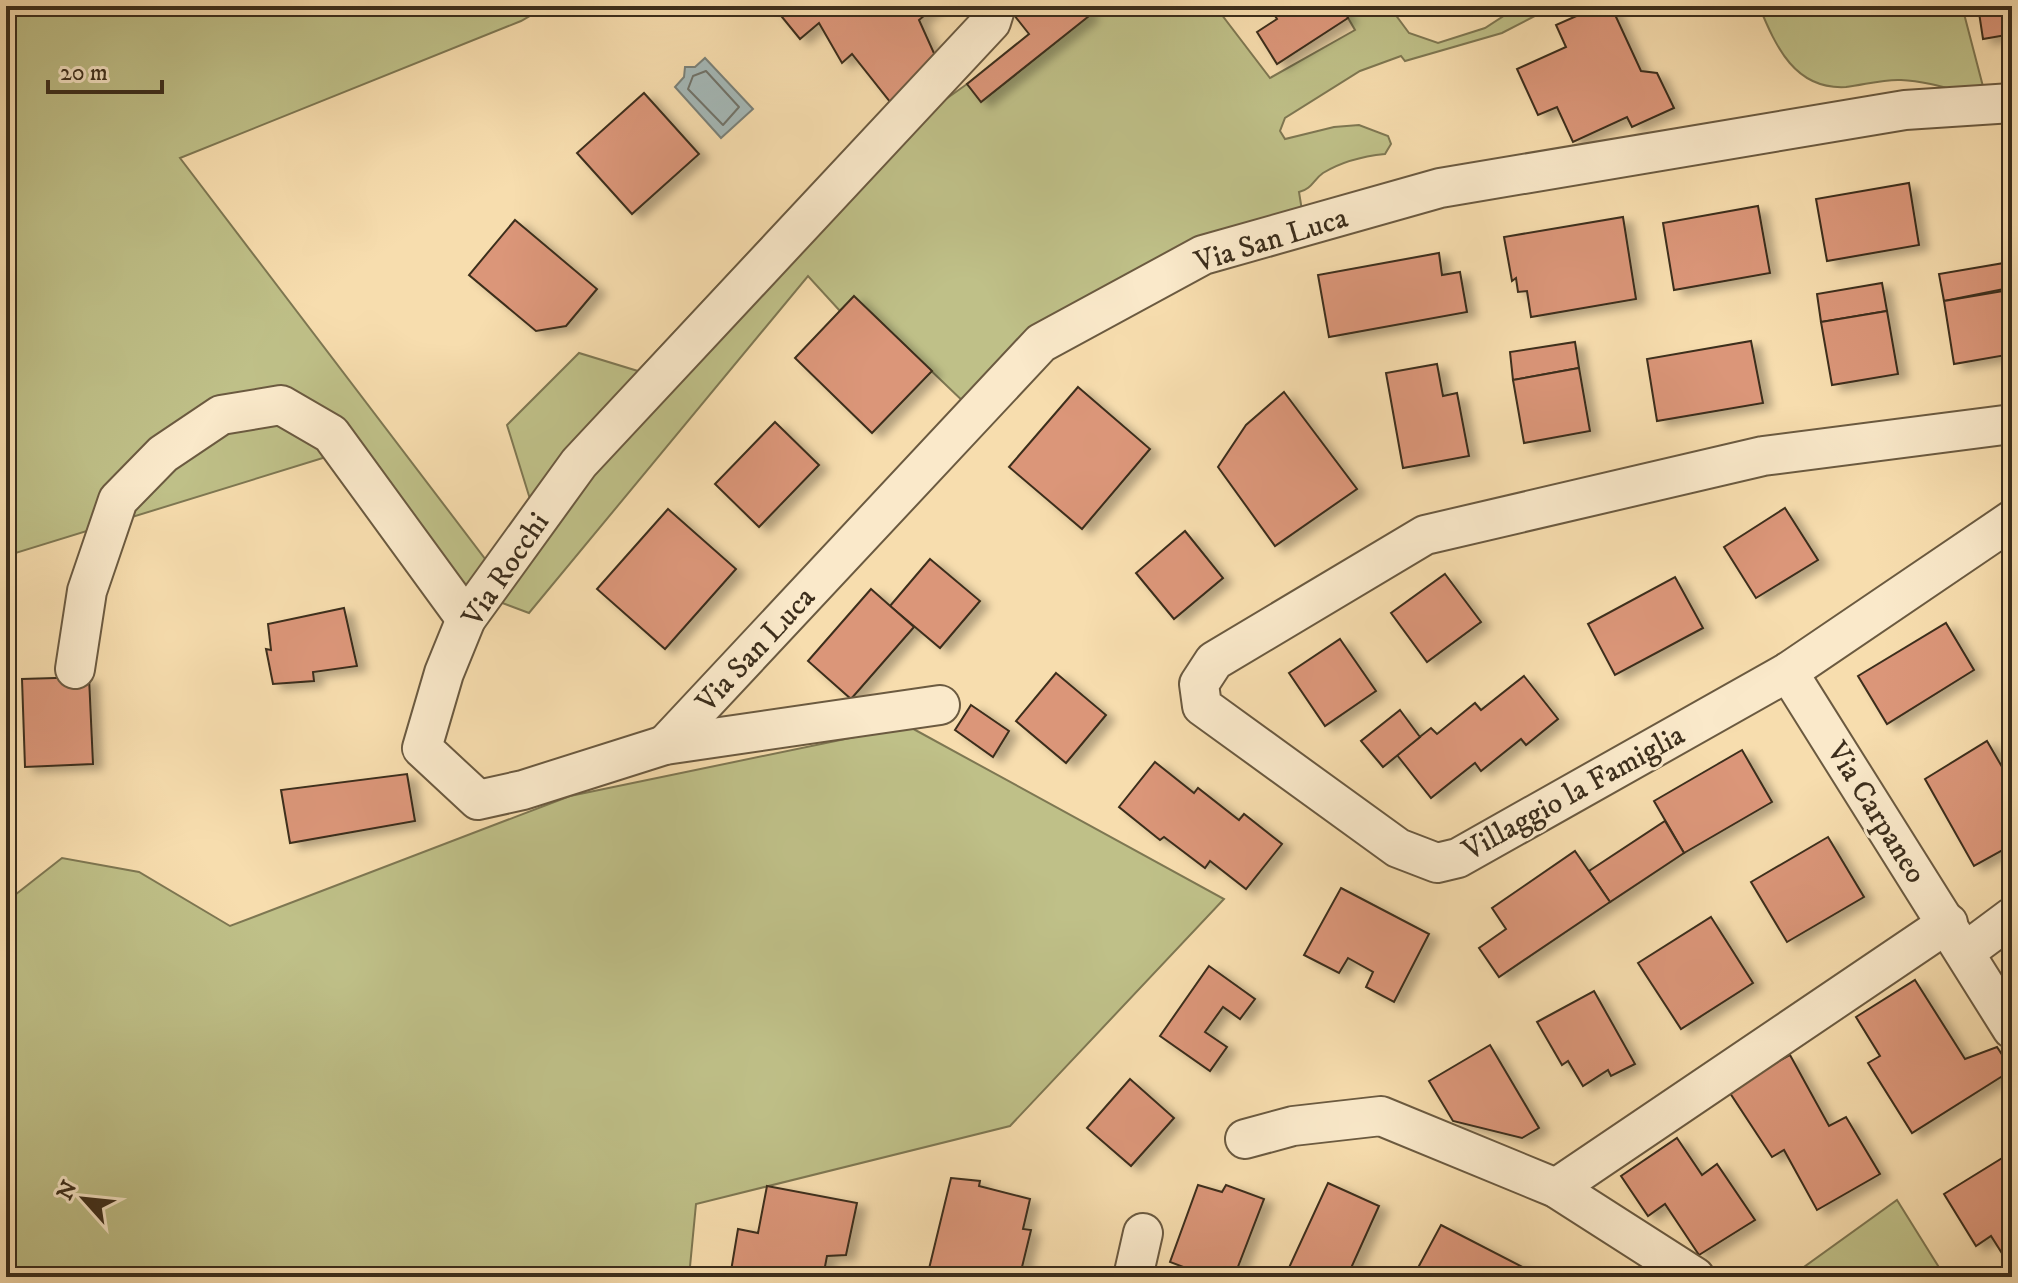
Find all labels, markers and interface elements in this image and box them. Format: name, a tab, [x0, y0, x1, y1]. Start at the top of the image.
scale bar	[48, 44, 162, 94]
text: 20 m	[60, 58, 108, 88]
street label: Via San Luca	[1190, 200, 1353, 282]
street label: Via Rocchi	[454, 506, 558, 635]
street label: Via San Luca	[688, 579, 824, 721]
street label: Villaggio la Famiglia	[1455, 717, 1691, 870]
street label: Via Carpaneo	[1817, 734, 1934, 890]
north arrow	[44, 1159, 124, 1239]
text: N	[51, 1176, 84, 1205]

